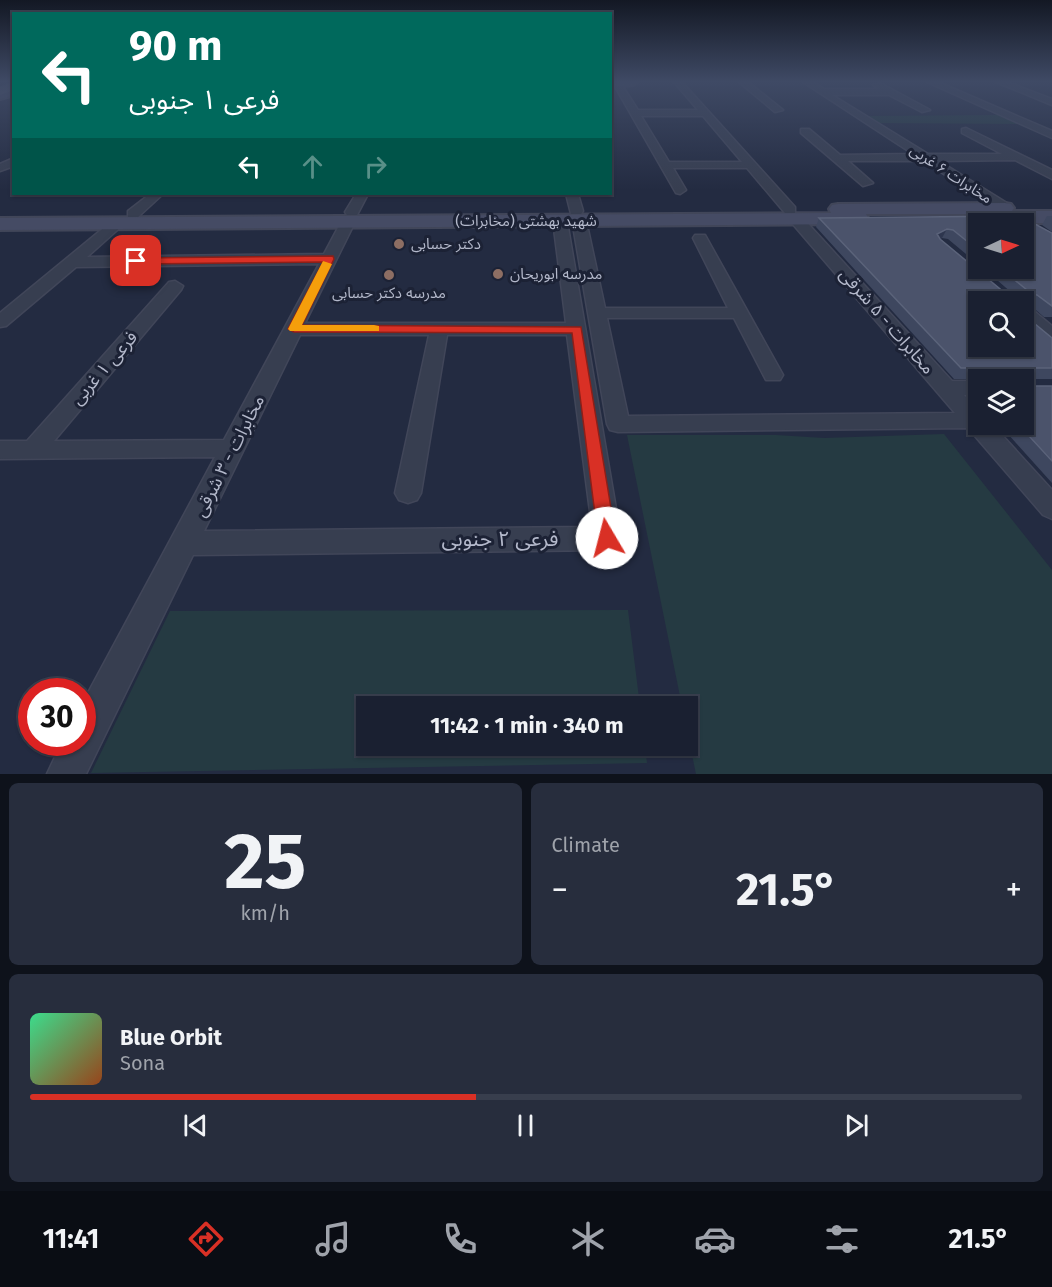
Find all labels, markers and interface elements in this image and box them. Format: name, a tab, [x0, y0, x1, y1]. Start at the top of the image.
text: 90 m	[129, 21, 223, 71]
icon: left	[30, 36, 108, 114]
text: فرعی ۱ جنوبی	[129, 84, 279, 116]
street label: مخابرات ۶ غربی	[906, 141, 996, 207]
icon: left	[233, 150, 266, 183]
icon: ahead	[296, 150, 329, 183]
icon: right	[359, 150, 392, 183]
street label: شهید بهشتی (مخابرات)	[455, 212, 597, 230]
north arrow	[968, 213, 1034, 279]
map controls	[968, 213, 1034, 435]
pin	[110, 235, 161, 286]
place label: دکتر حسابی	[411, 235, 481, 253]
marker: دکتر حسابی	[392, 237, 406, 251]
icon: arrive	[119, 244, 152, 277]
street label: مخابرات - ۵ شرقی	[835, 263, 939, 379]
place label: مدرسه ابوریحان	[510, 265, 602, 283]
marker: مدرسه ابوریحان	[491, 267, 505, 281]
marker: مدرسه دکتر حسابی	[382, 268, 396, 282]
place label: مدرسه دکتر حسابی	[332, 284, 446, 302]
button: search	[968, 291, 1034, 357]
street label: فرعی ۱ غربی	[66, 327, 142, 409]
button: layers	[968, 369, 1034, 435]
street label: مخابرات - ۳ شرقی	[189, 391, 269, 521]
position arrow	[575, 506, 639, 570]
street label: فرعی ۲ جنوبی	[442, 526, 558, 552]
speed limit sign: 30	[18, 678, 96, 756]
text: 11:42 · 1 min · 340 m	[430, 712, 624, 739]
text: 25	[224, 815, 306, 909]
text: Climate	[552, 833, 620, 857]
text: 21.5°	[736, 863, 838, 917]
text: −	[552, 870, 568, 910]
text: +	[1006, 870, 1022, 910]
text: km/h	[241, 901, 290, 925]
text: Blue Orbit	[120, 1024, 222, 1051]
text: Sona	[120, 1051, 165, 1075]
icon: previous	[179, 1109, 212, 1142]
icon: pause	[509, 1109, 542, 1142]
icon: next	[840, 1109, 873, 1142]
icon: directions	[185, 1218, 227, 1260]
icon: music	[312, 1218, 354, 1260]
icon: phone	[439, 1218, 481, 1260]
icon: climate	[567, 1218, 609, 1260]
icon: car	[694, 1218, 736, 1260]
icon: filters	[821, 1218, 863, 1260]
text: 11:41	[43, 1223, 99, 1255]
text: 21.5°	[948, 1223, 1009, 1255]

